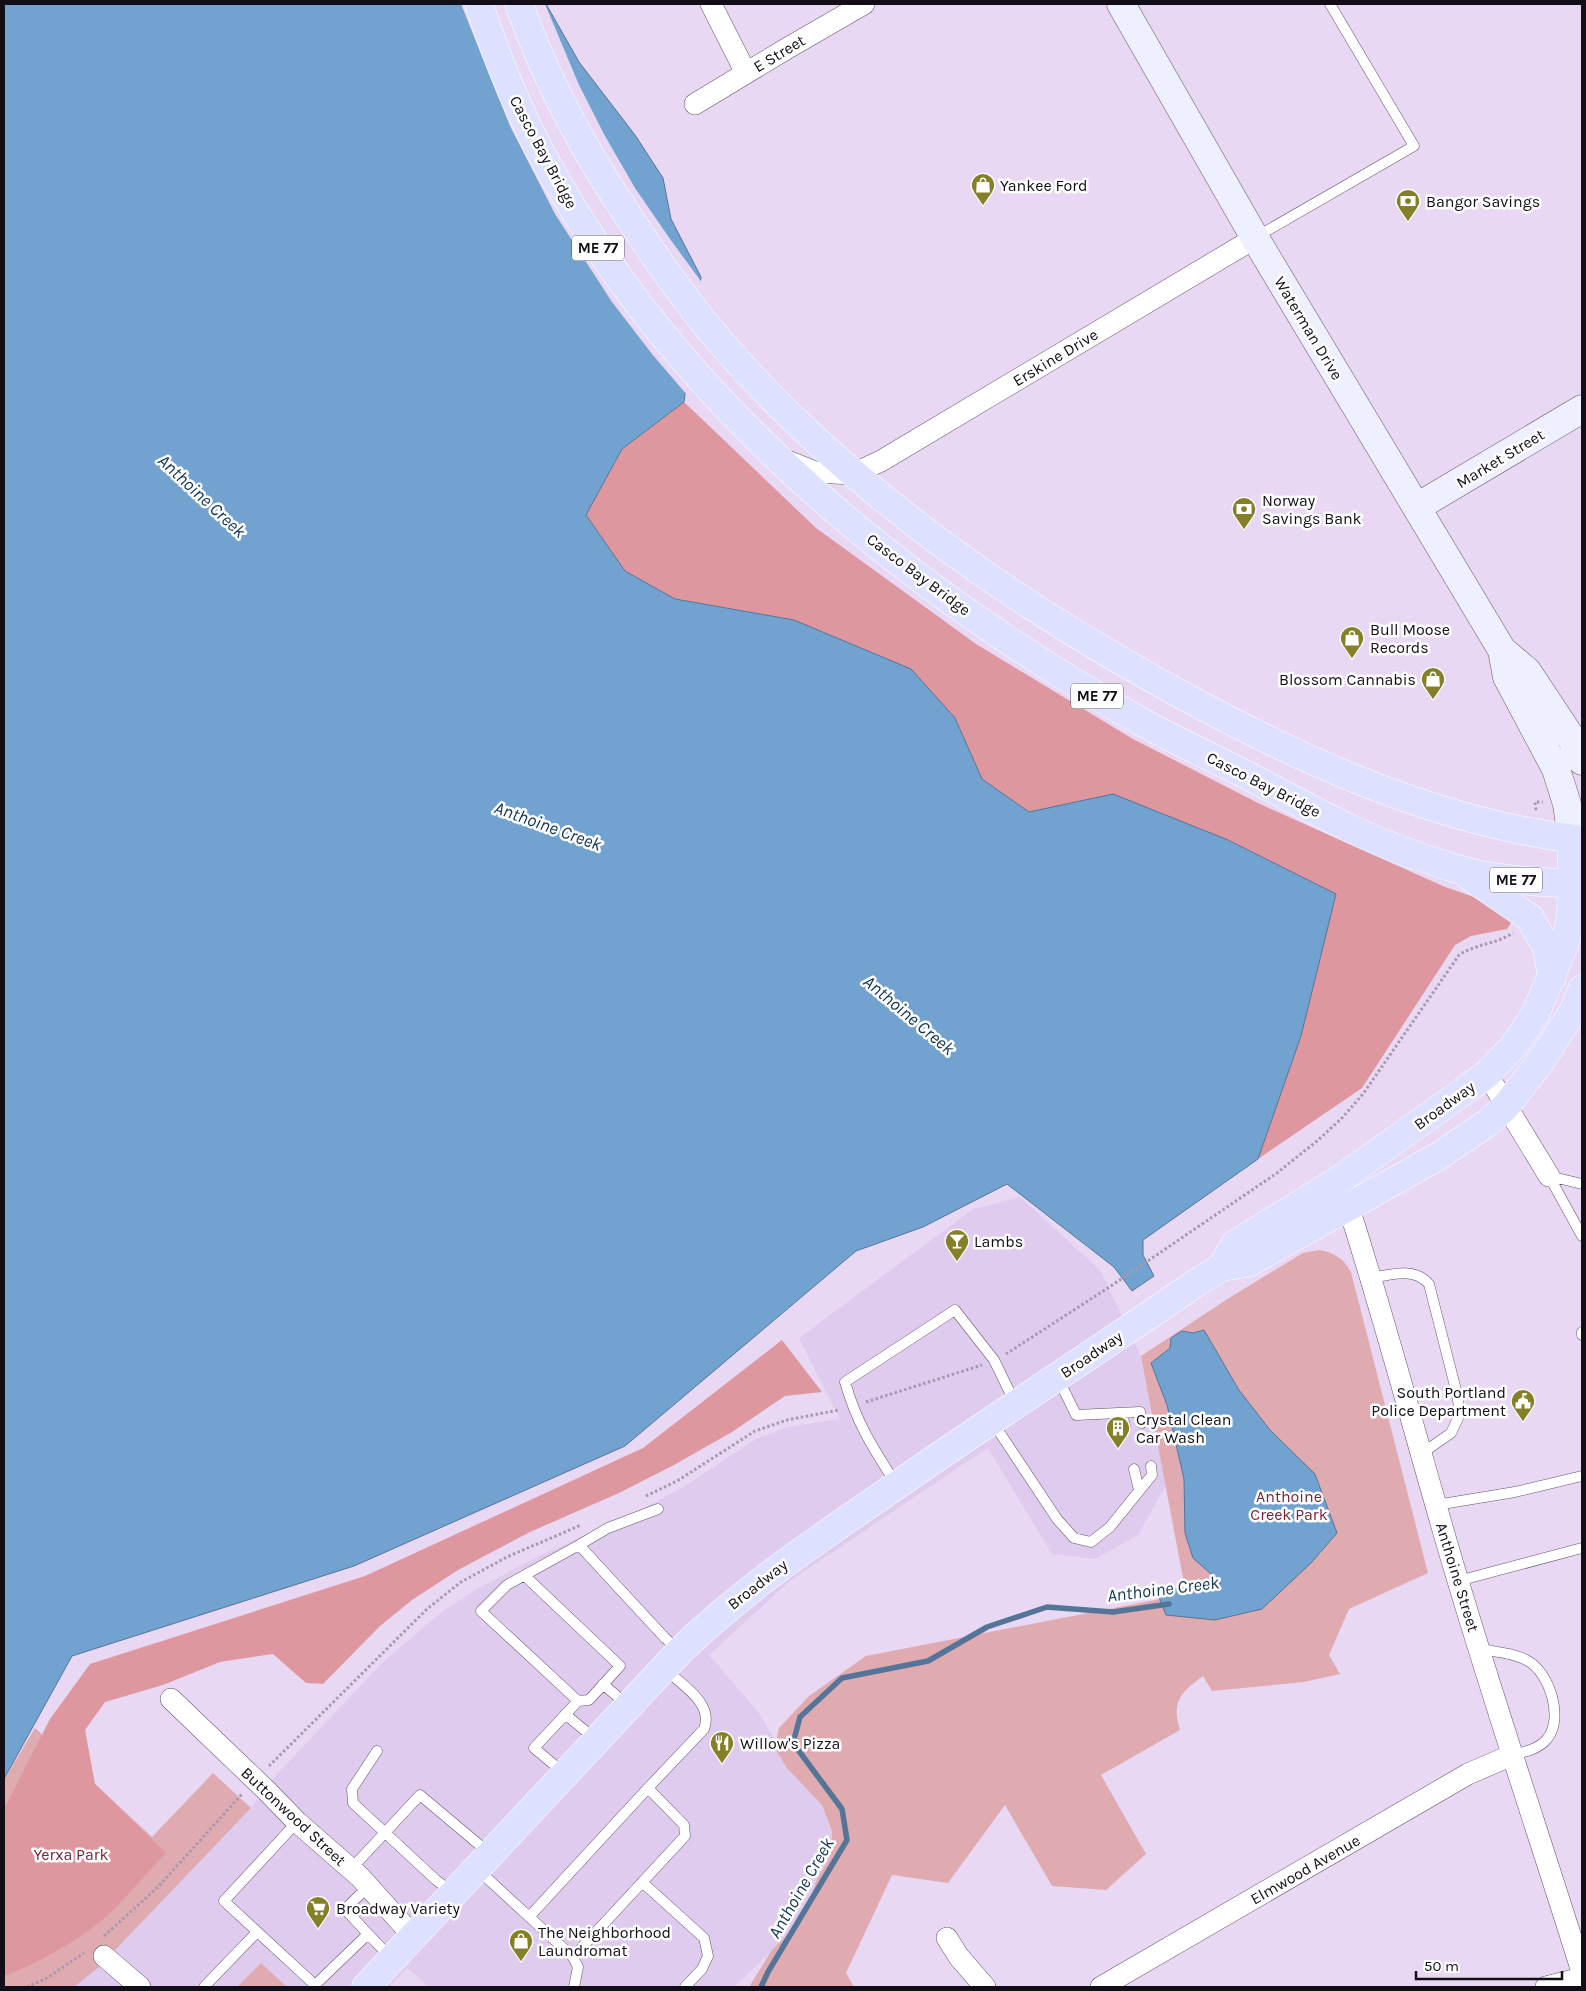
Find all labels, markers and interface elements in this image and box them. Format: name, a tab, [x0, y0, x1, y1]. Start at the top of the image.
street label: E Street	[750, 31, 808, 76]
street label: Casco Bay Bridge	[506, 93, 581, 212]
shop icon: Yankee Ford	[970, 172, 996, 206]
place label: Yankee Ford	[1000, 176, 1087, 195]
bank icon: Bangor Savings	[1395, 188, 1421, 222]
place label: Bangor Savings	[1426, 192, 1540, 211]
road number: ME 77	[572, 236, 624, 260]
street label: Waterman Drive	[1270, 273, 1347, 383]
street label: Erskine Drive	[1009, 325, 1101, 390]
street label: Market Street	[1453, 425, 1548, 492]
water label: Anthoine Creek	[153, 450, 251, 543]
place label: Norway Savings Bank	[1262, 491, 1362, 528]
bank icon: Norway Savings Bank	[1231, 496, 1257, 530]
street label: Casco Bay Bridge	[863, 529, 974, 620]
place label: Bull Moose Records	[1370, 620, 1450, 657]
shop icon: Bull Moose Records	[1339, 625, 1365, 659]
shop icon: Blossom Cannabis	[1420, 666, 1446, 700]
place label: Blossom Cannabis	[1279, 670, 1416, 689]
road number: ME 77	[1071, 684, 1123, 708]
street label: Casco Bay Bridge	[1204, 748, 1324, 821]
water label: Anthoine Creek	[491, 796, 605, 856]
road number: ME 77	[1490, 868, 1542, 892]
water label: Anthoine Creek	[859, 970, 960, 1060]
street label: Broadway	[1410, 1077, 1479, 1134]
bar icon: Lambs	[944, 1228, 970, 1262]
place label: Lambs	[974, 1232, 1023, 1251]
street label: Broadway	[1057, 1326, 1126, 1382]
place label: South Portland Police Department	[1371, 1383, 1506, 1420]
public building icon: South Portland Police Department	[1510, 1388, 1536, 1422]
place label: Crystal Clean Car Wash	[1136, 1410, 1232, 1447]
building icon: Crystal Clean Car Wash	[1105, 1415, 1131, 1449]
park label: Anthoine Creek Park	[1250, 1487, 1328, 1524]
street label: Anthoine Street	[1432, 1520, 1483, 1634]
street label: Broadway	[724, 1555, 791, 1614]
water label: Anthoine Creek	[1106, 1571, 1221, 1607]
restaurant icon: Willow's Pizza	[709, 1730, 735, 1764]
place label: Willow's Pizza	[740, 1734, 840, 1753]
street label: Buttonwood Street	[237, 1763, 350, 1870]
street label: Elmwood Avenue	[1247, 1830, 1363, 1909]
water label: Anthoine Creek	[763, 1833, 839, 1942]
park label: Yerxa Park	[34, 1845, 109, 1864]
supermarket icon: Broadway Variety	[305, 1895, 331, 1929]
place label: Broadway Variety	[336, 1899, 460, 1918]
place label: The Neighborhood Laundromat	[538, 1923, 671, 1960]
shop icon: The Neighborhood Laundromat	[508, 1928, 534, 1962]
scale bar	[1416, 1948, 1562, 1980]
text: 50 m	[1424, 1957, 1459, 1975]

